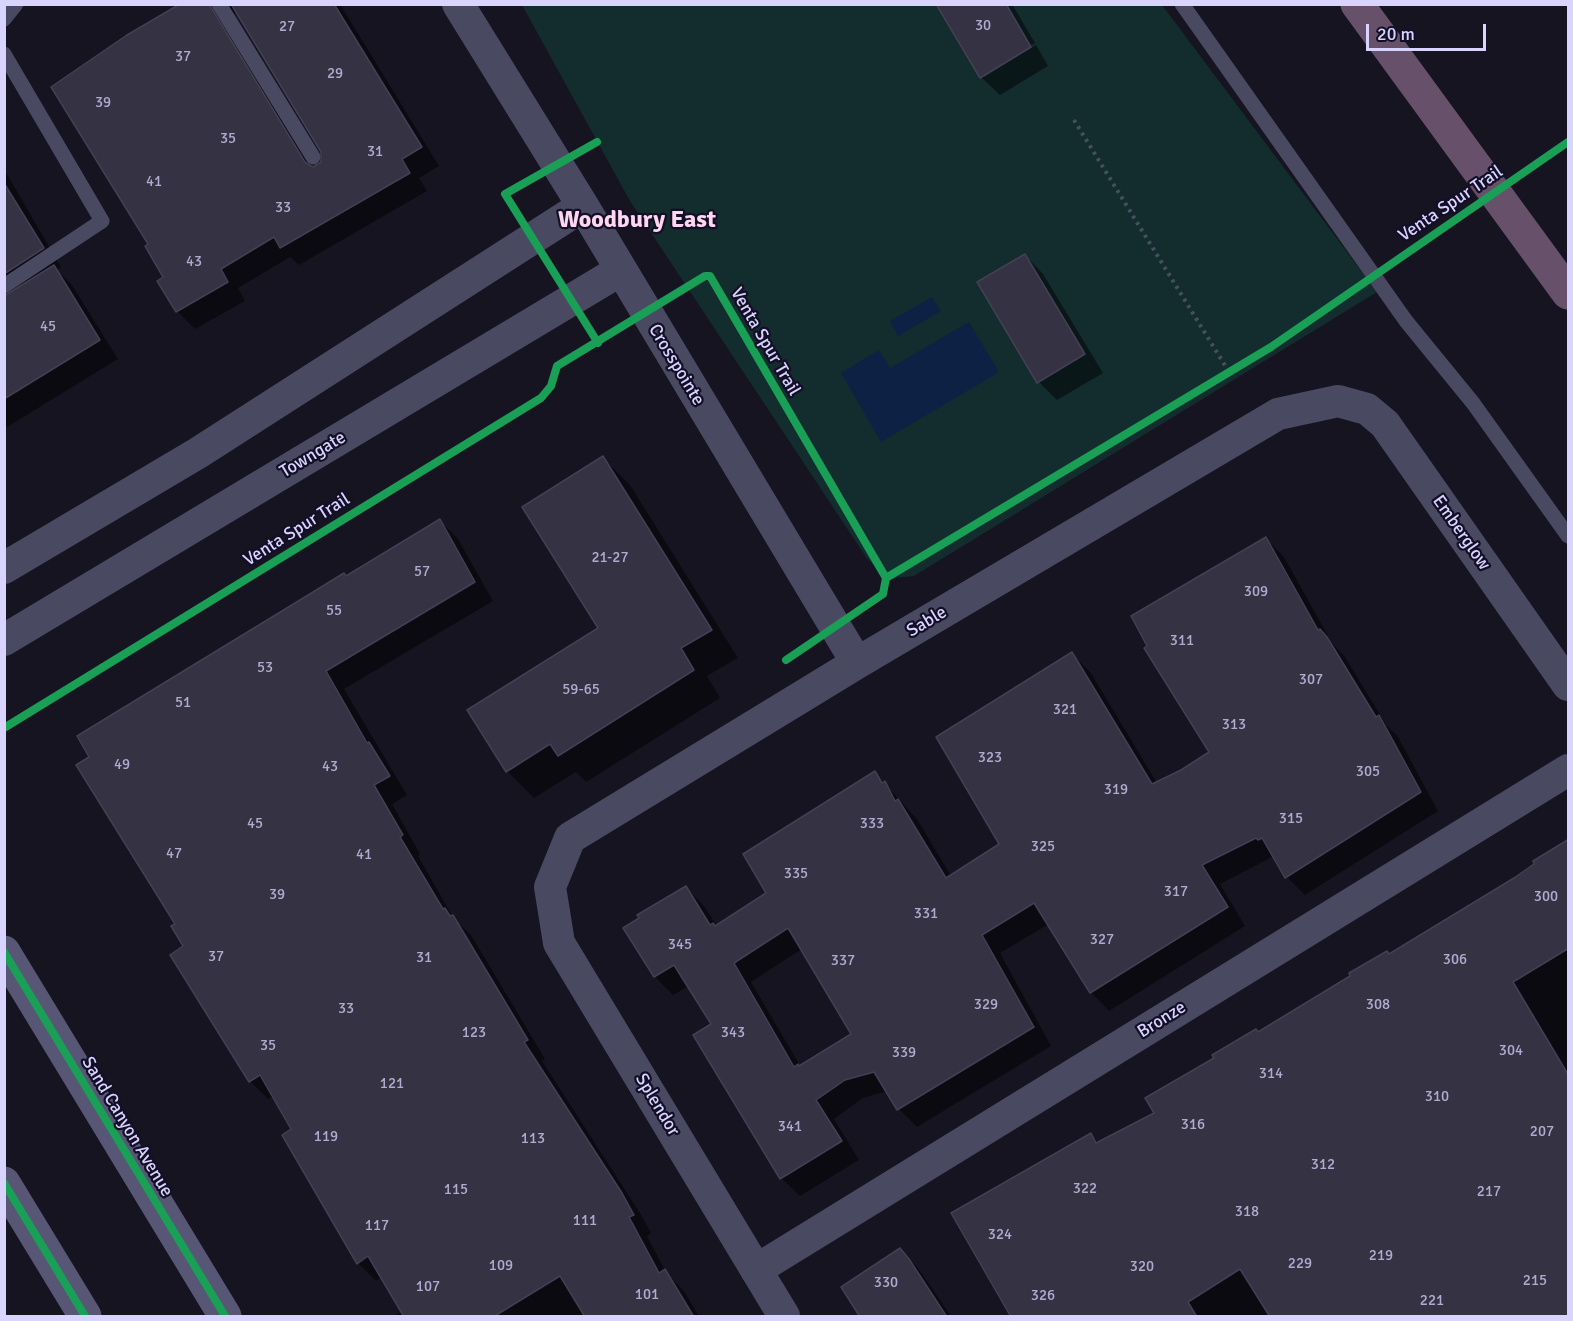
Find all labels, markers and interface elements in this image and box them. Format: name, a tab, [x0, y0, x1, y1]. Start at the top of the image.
scale bar	[1369, 12, 1489, 50]
house number: 30	[975, 17, 991, 35]
house number: 27	[279, 18, 295, 36]
text: 20 m	[1377, 23, 1415, 45]
house number: 37	[175, 48, 191, 66]
house number: 29	[327, 65, 343, 83]
house number: 39	[95, 94, 111, 112]
house number: 35	[220, 130, 236, 148]
house number: 31	[367, 143, 383, 161]
street label: Venta Spur Trail	[1395, 161, 1507, 247]
house number: 41	[146, 173, 162, 191]
house number: 33	[275, 199, 291, 217]
district label: Woodbury East	[558, 207, 716, 235]
house number: 43	[186, 253, 202, 271]
street label: Venta Spur Trail	[725, 284, 805, 400]
house number: 45	[40, 318, 56, 336]
street label: Crosspointe	[643, 320, 709, 410]
street label: Towngate	[276, 427, 350, 483]
street label: Venta Spur Trail	[240, 489, 354, 571]
street label: Emberglow	[1427, 491, 1495, 575]
house number: 21-27	[591, 549, 629, 567]
house number: 57	[414, 563, 430, 581]
house number: 309	[1244, 583, 1268, 601]
house number: 55	[326, 602, 342, 620]
street label: Sable	[903, 602, 951, 642]
house number: 311	[1170, 632, 1194, 650]
house number: 53	[257, 659, 273, 677]
house number: 307	[1299, 671, 1323, 689]
house number: 59-65	[562, 681, 600, 699]
house number: 51	[175, 694, 191, 712]
house number: 321	[1053, 701, 1077, 719]
house number: 313	[1222, 716, 1246, 734]
house number: 323	[978, 749, 1002, 767]
house number: 49	[114, 756, 130, 774]
house number: 43	[322, 758, 338, 776]
house number: 305	[1356, 763, 1380, 781]
house number: 319	[1104, 781, 1128, 799]
house number: 315	[1279, 810, 1303, 828]
house number: 45	[247, 815, 263, 833]
house number: 333	[860, 815, 884, 833]
house number: 325	[1031, 838, 1055, 856]
house number: 47	[166, 845, 182, 863]
house number: 41	[356, 846, 372, 864]
house number: 335	[784, 865, 808, 883]
house number: 317	[1164, 883, 1188, 901]
house number: 39	[269, 886, 285, 904]
house number: 300	[1534, 888, 1558, 906]
house number: 331	[914, 905, 938, 923]
house number: 327	[1090, 931, 1114, 949]
house number: 345	[668, 936, 692, 954]
house number: 37	[208, 948, 224, 966]
house number: 31	[416, 949, 432, 967]
house number: 306	[1443, 951, 1467, 969]
house number: 337	[831, 952, 855, 970]
house number: 329	[974, 996, 998, 1014]
house number: 308	[1366, 996, 1390, 1014]
street label: Bronze	[1134, 997, 1190, 1043]
house number: 33	[338, 1000, 354, 1018]
house number: 123	[462, 1024, 486, 1042]
house number: 343	[721, 1024, 745, 1042]
house number: 35	[260, 1037, 276, 1055]
house number: 304	[1499, 1042, 1523, 1060]
house number: 339	[892, 1044, 916, 1062]
street label: Sand Canyon Avenue	[77, 1053, 177, 1201]
house number: 314	[1259, 1065, 1283, 1083]
street label: Splendor	[630, 1070, 684, 1140]
house number: 121	[380, 1075, 404, 1093]
house number: 310	[1425, 1088, 1449, 1106]
house number: 316	[1181, 1116, 1205, 1134]
house number: 341	[778, 1118, 802, 1136]
house number: 207	[1530, 1123, 1554, 1141]
house number: 119	[314, 1128, 338, 1146]
house number: 113	[521, 1130, 545, 1148]
house number: 312	[1311, 1156, 1335, 1174]
house number: 322	[1073, 1180, 1097, 1198]
house number: 115	[444, 1181, 468, 1199]
house number: 217	[1477, 1183, 1501, 1201]
house number: 318	[1235, 1203, 1259, 1221]
house number: 111	[573, 1212, 597, 1230]
house number: 117	[365, 1217, 389, 1235]
house number: 324	[988, 1226, 1012, 1244]
house number: 219	[1369, 1247, 1393, 1265]
house number: 229	[1288, 1255, 1312, 1273]
house number: 109	[489, 1257, 513, 1275]
house number: 320	[1130, 1258, 1154, 1276]
house number: 215	[1523, 1272, 1547, 1290]
house number: 330	[874, 1274, 898, 1292]
house number: 107	[416, 1278, 440, 1296]
house number: 101	[635, 1286, 659, 1304]
house number: 326	[1031, 1287, 1055, 1305]
house number: 221	[1420, 1292, 1444, 1310]

